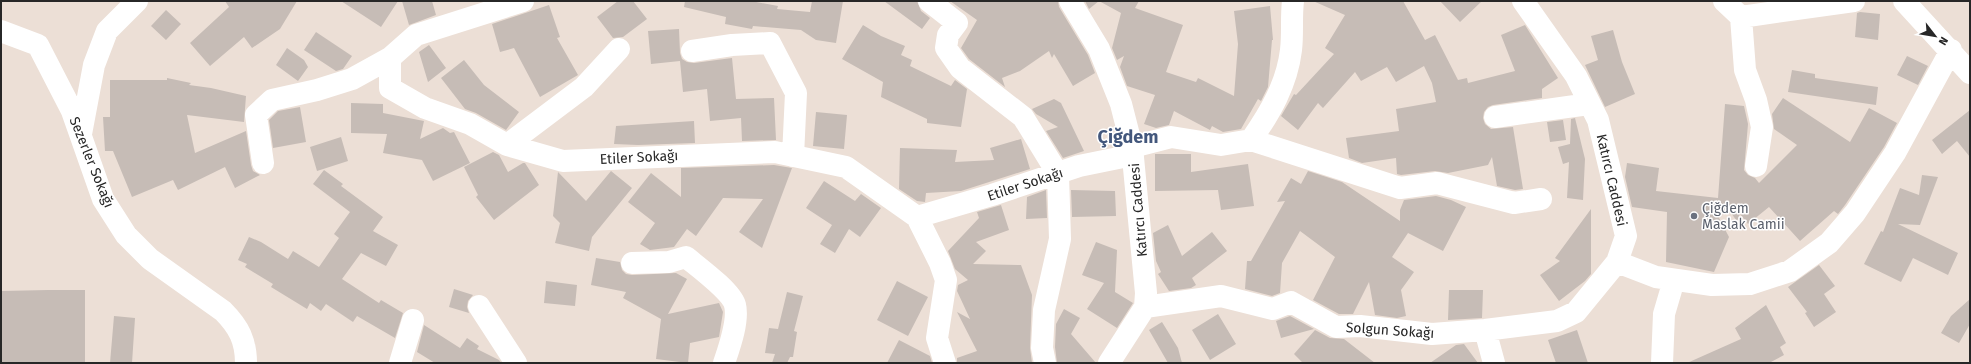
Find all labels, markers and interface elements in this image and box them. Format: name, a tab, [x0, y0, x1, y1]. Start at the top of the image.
north arrow	[1915, 16, 1955, 56]
text: N	[1936, 34, 1951, 47]
street label: Sezerler Sokağı	[66, 114, 117, 210]
district label: Çiğdem	[1098, 126, 1158, 148]
street label: Katırcı Caddesi	[1593, 132, 1630, 228]
street label: Etiler Sokağı	[599, 147, 679, 168]
street label: Katırcı Caddesi	[1126, 162, 1151, 258]
street label: Etiler Sokağı	[985, 164, 1065, 205]
place label: Çiğdem Maslak Camii	[1702, 200, 1785, 233]
marker: Çiğdem Maslak Camii	[1689, 211, 1699, 221]
street label: Solgun Sokağı	[1345, 319, 1435, 342]

